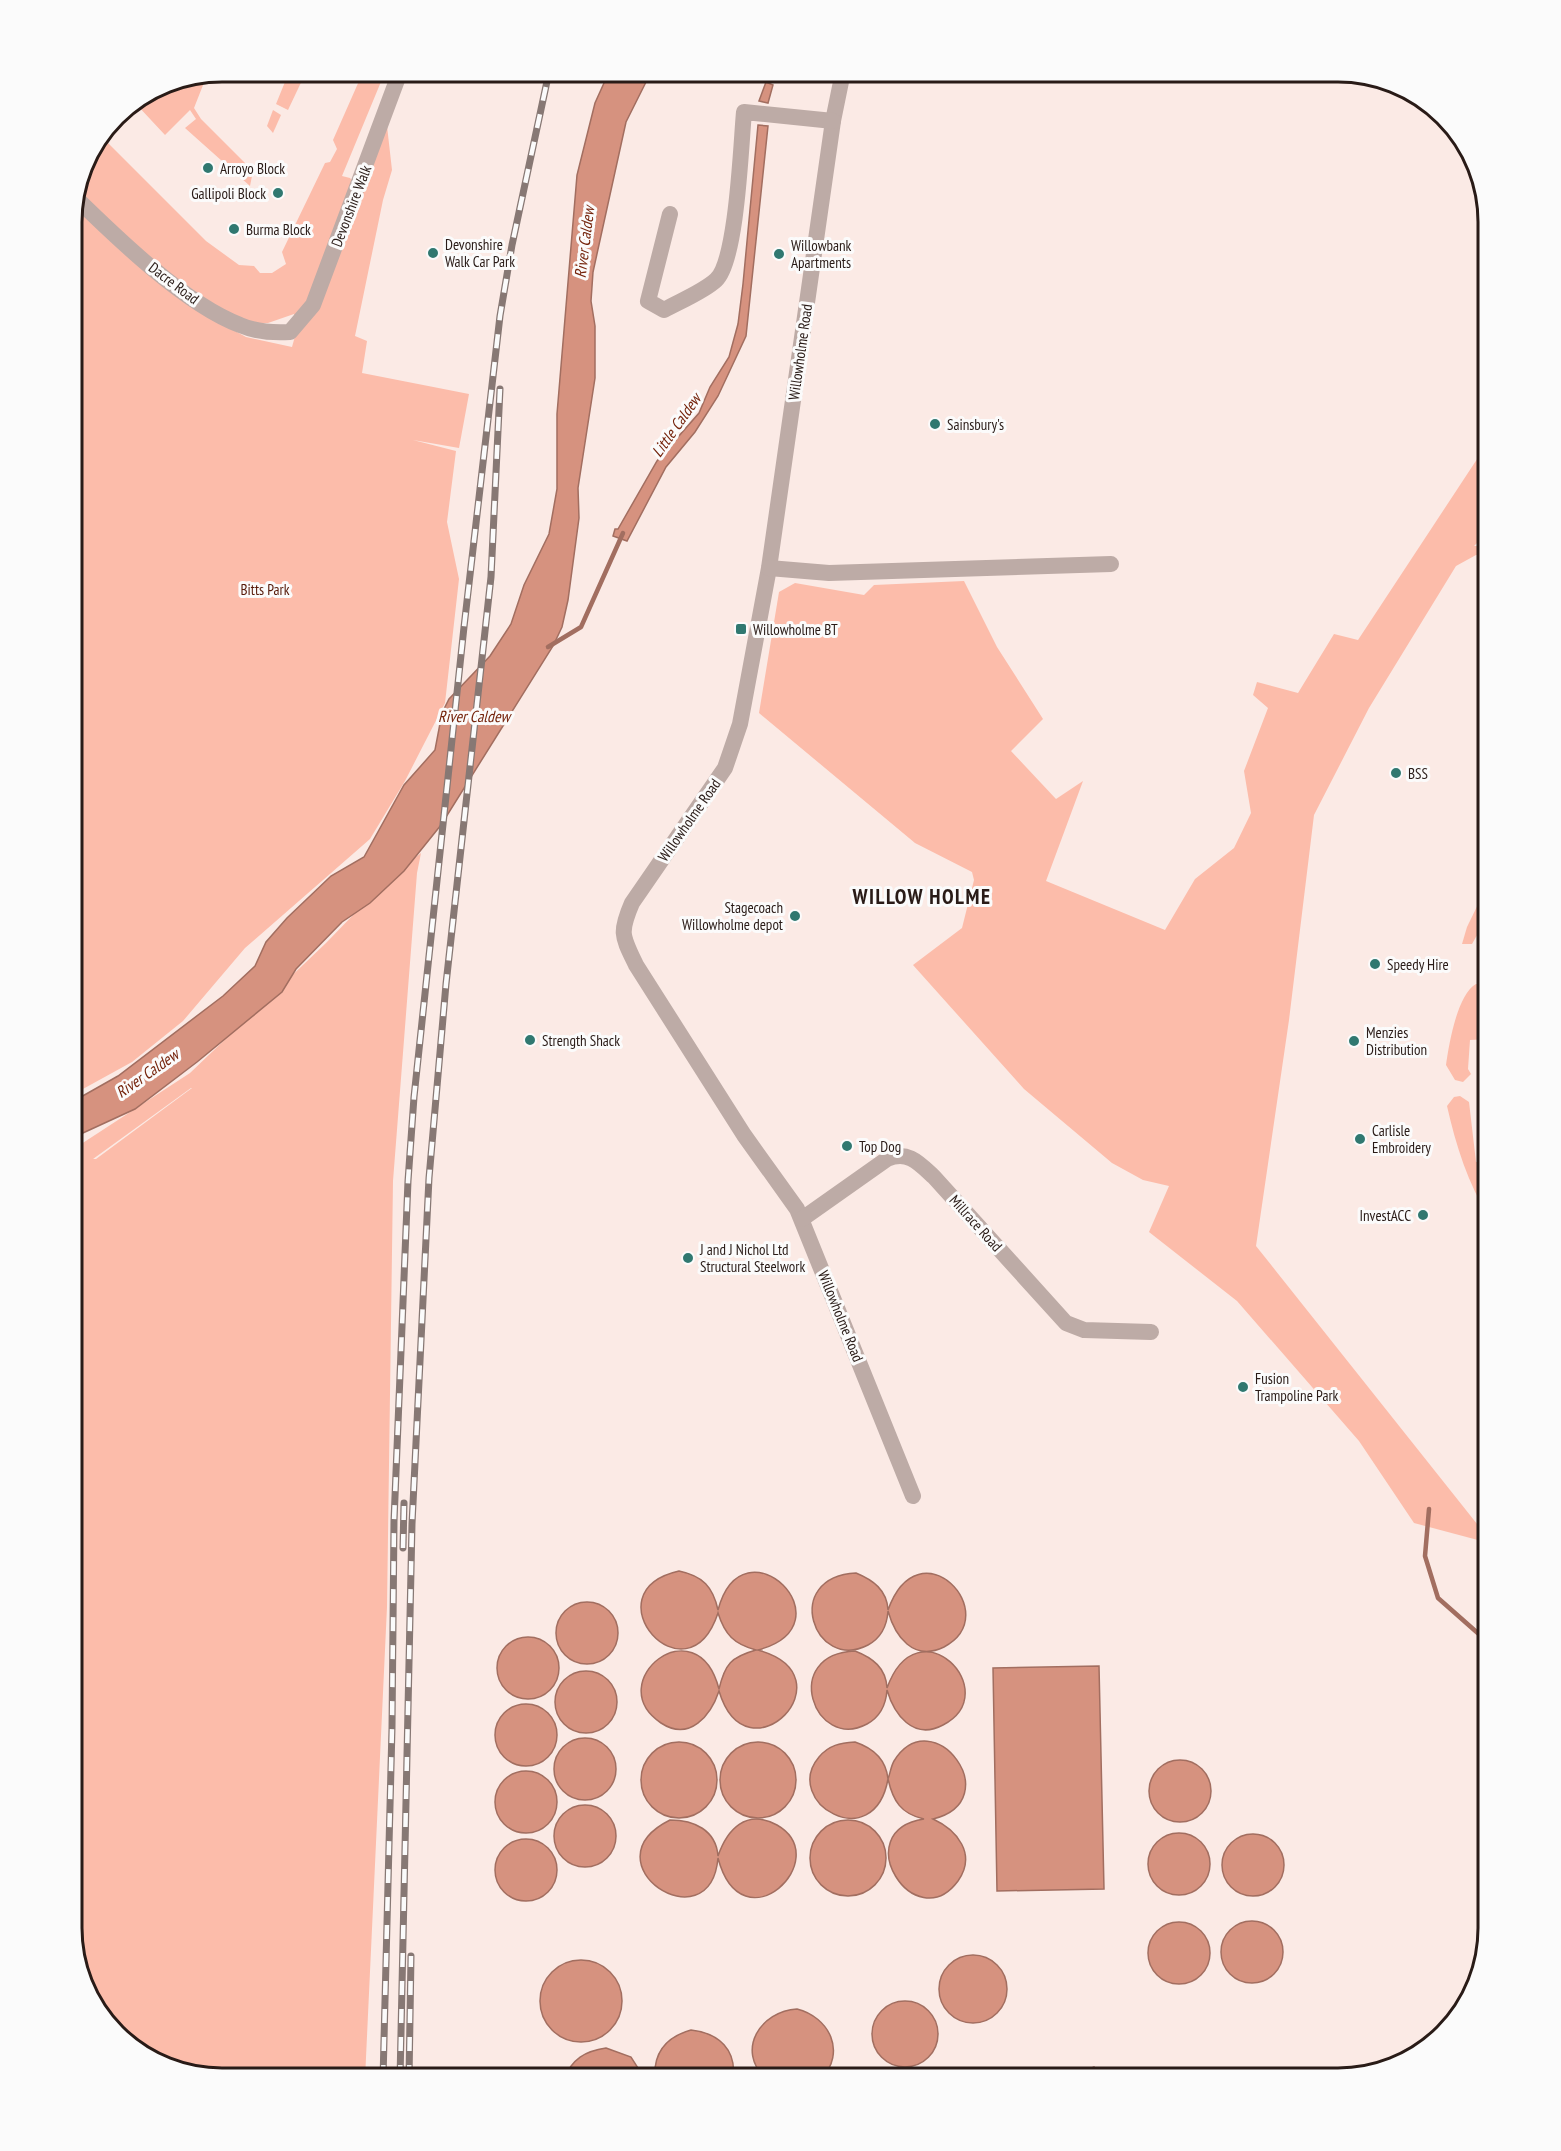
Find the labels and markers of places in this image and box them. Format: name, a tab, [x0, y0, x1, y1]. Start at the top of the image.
place label: Arroyo Block	[220, 159, 285, 178]
marker: Arroyo Block	[201, 161, 215, 175]
place label: Gallipoli Block	[191, 184, 266, 203]
marker: Gallipoli Block	[271, 186, 285, 200]
place label: Burma Block	[246, 220, 311, 239]
marker: Burma Block	[227, 222, 241, 236]
place label: Devonshire Walk Car Park	[445, 235, 515, 271]
place label: Willowbank Apartments	[791, 236, 852, 272]
marker: Devonshire Walk Car Park	[426, 246, 440, 260]
marker: Willowbank Apartments	[772, 247, 786, 261]
place label: Sainsbury's	[947, 415, 1004, 434]
marker: Sainsbury's	[928, 417, 942, 431]
place label: Willowholme BT	[753, 620, 838, 639]
marker: Willowholme BT	[734, 622, 748, 636]
place label: BSS	[1408, 764, 1428, 783]
marker: BSS	[1389, 766, 1403, 780]
place label: Stagecoach Willowholme depot	[682, 898, 783, 934]
marker: Stagecoach Willowholme depot	[788, 909, 802, 923]
place label: Speedy Hire	[1387, 955, 1449, 974]
marker: Speedy Hire	[1368, 957, 1382, 971]
place label: Menzies Distribution	[1366, 1023, 1427, 1059]
place label: Strength Shack	[542, 1031, 620, 1050]
marker: Strength Shack	[523, 1033, 537, 1047]
marker: Menzies Distribution	[1347, 1034, 1361, 1048]
place label: Carlisle Embroidery	[1372, 1121, 1431, 1157]
marker: Carlisle Embroidery	[1353, 1132, 1367, 1146]
place label: Top Dog	[859, 1137, 901, 1156]
marker: Top Dog	[840, 1139, 854, 1153]
place label: InvestACC	[1360, 1206, 1411, 1225]
marker: InvestACC	[1416, 1208, 1430, 1222]
place label: J and J Nichol Ltd Structural Steelwork	[699, 1240, 805, 1276]
marker: J and J Nichol Ltd Structural Steelwork	[681, 1251, 695, 1265]
place label: Fusion Trampoline Park	[1255, 1369, 1338, 1405]
marker: Fusion Trampoline Park	[1236, 1380, 1250, 1394]

